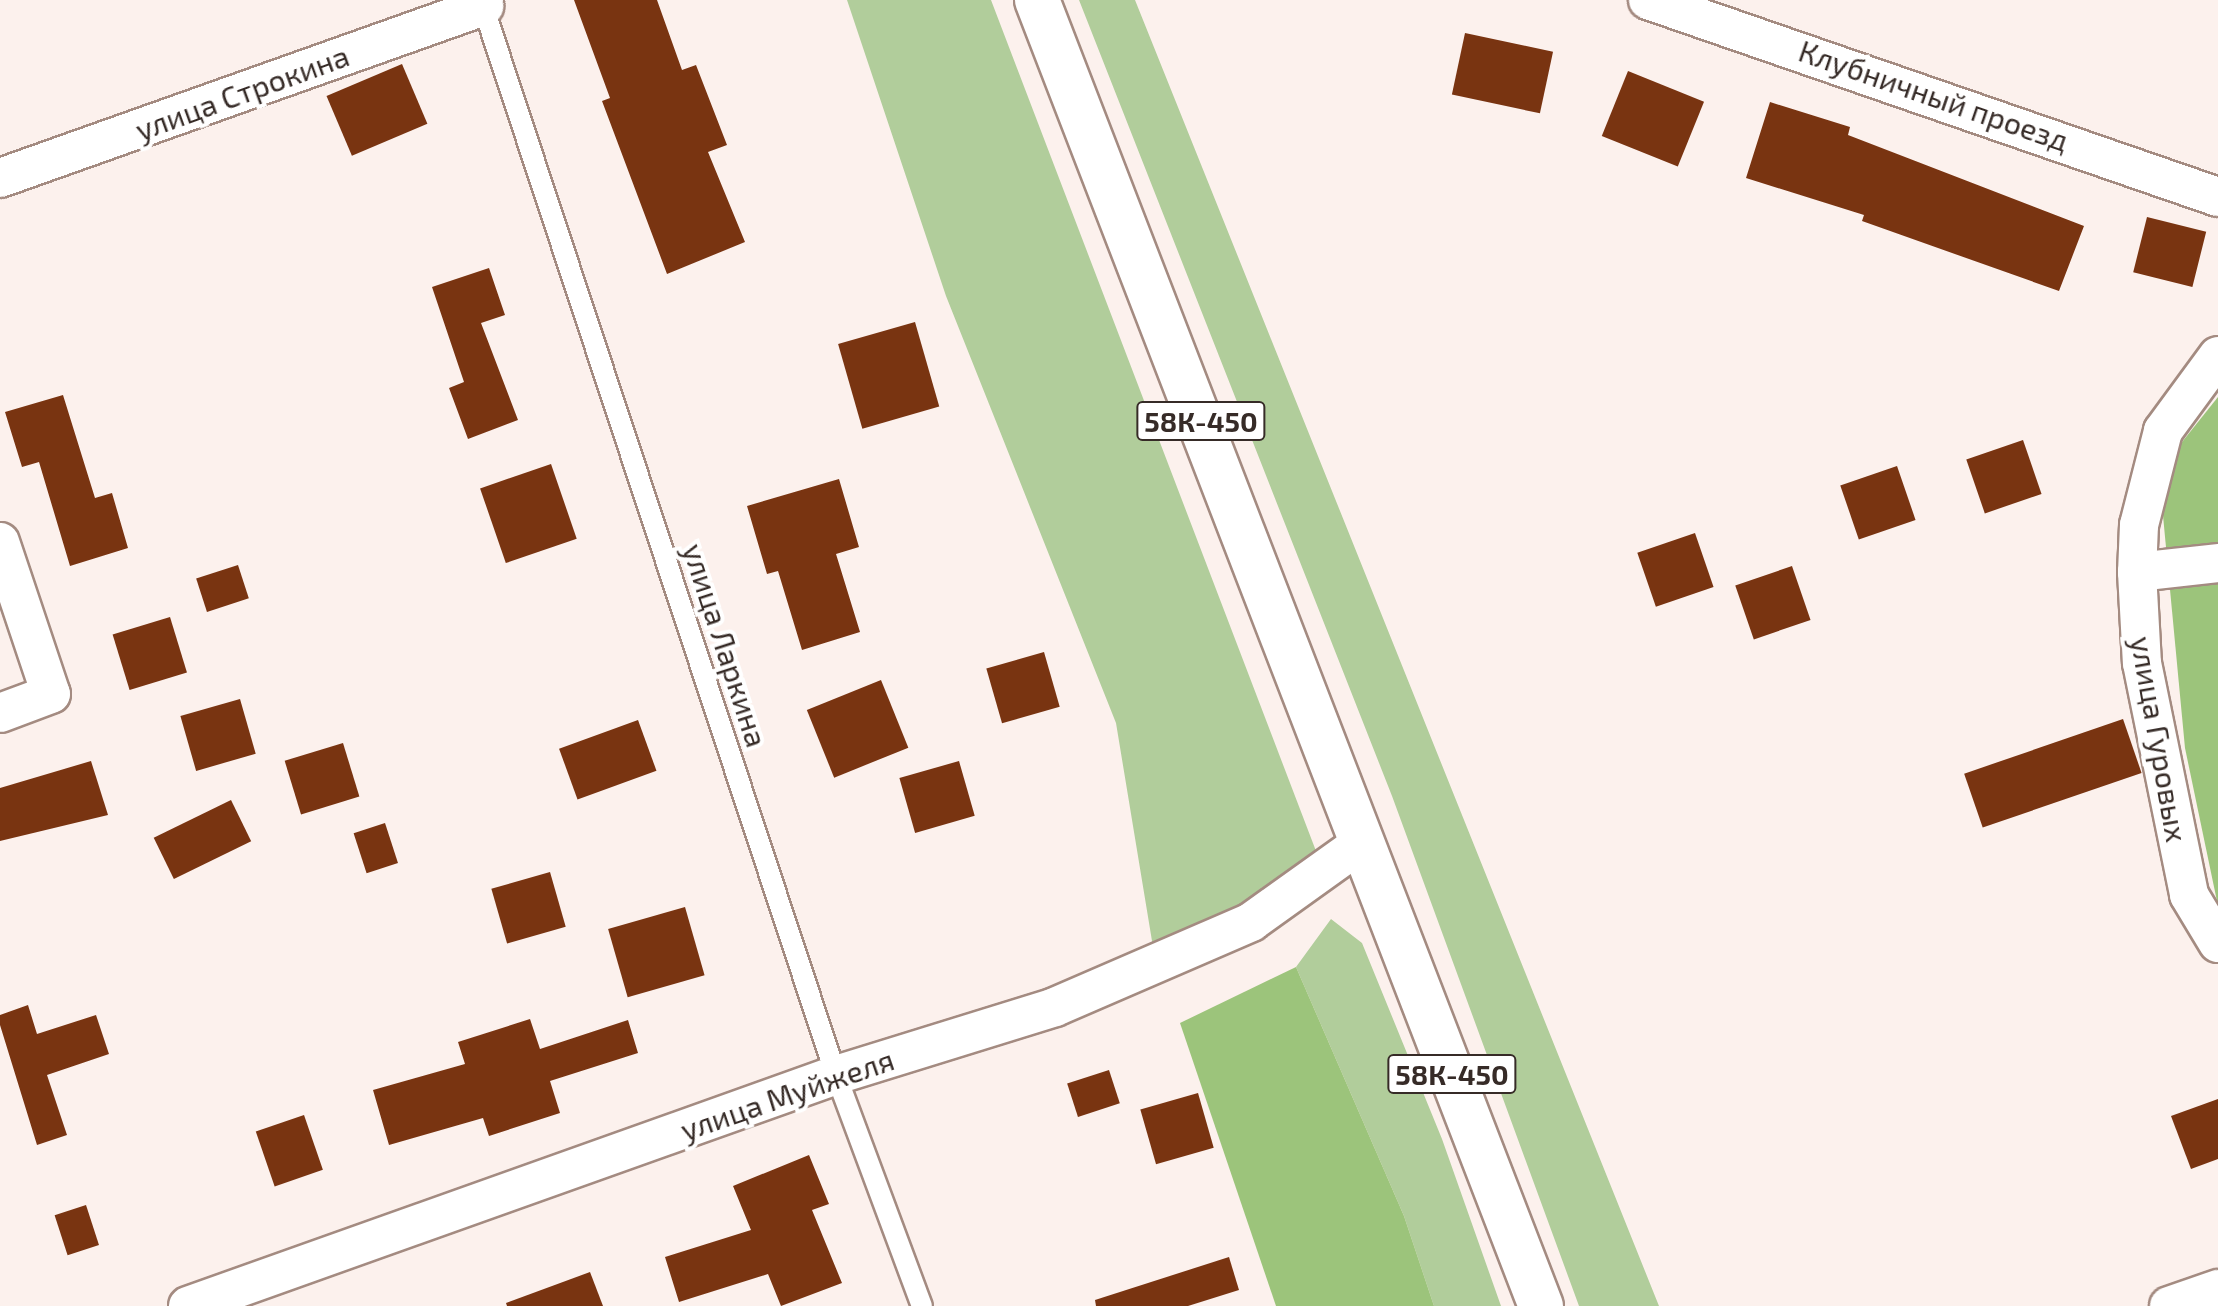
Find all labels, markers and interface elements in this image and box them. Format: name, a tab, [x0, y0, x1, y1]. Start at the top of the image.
street label: Клубничный проезд	[1794, 32, 2074, 158]
street label: улица Строкина	[130, 37, 354, 147]
road number: 58К-450	[1135, 397, 1267, 445]
street label: улица Ларкина	[676, 539, 776, 751]
street label: улица Гуровых	[2124, 633, 2196, 845]
street label: улица Муйжеля	[676, 1041, 898, 1147]
road number: 58К-450	[1386, 1050, 1518, 1098]

